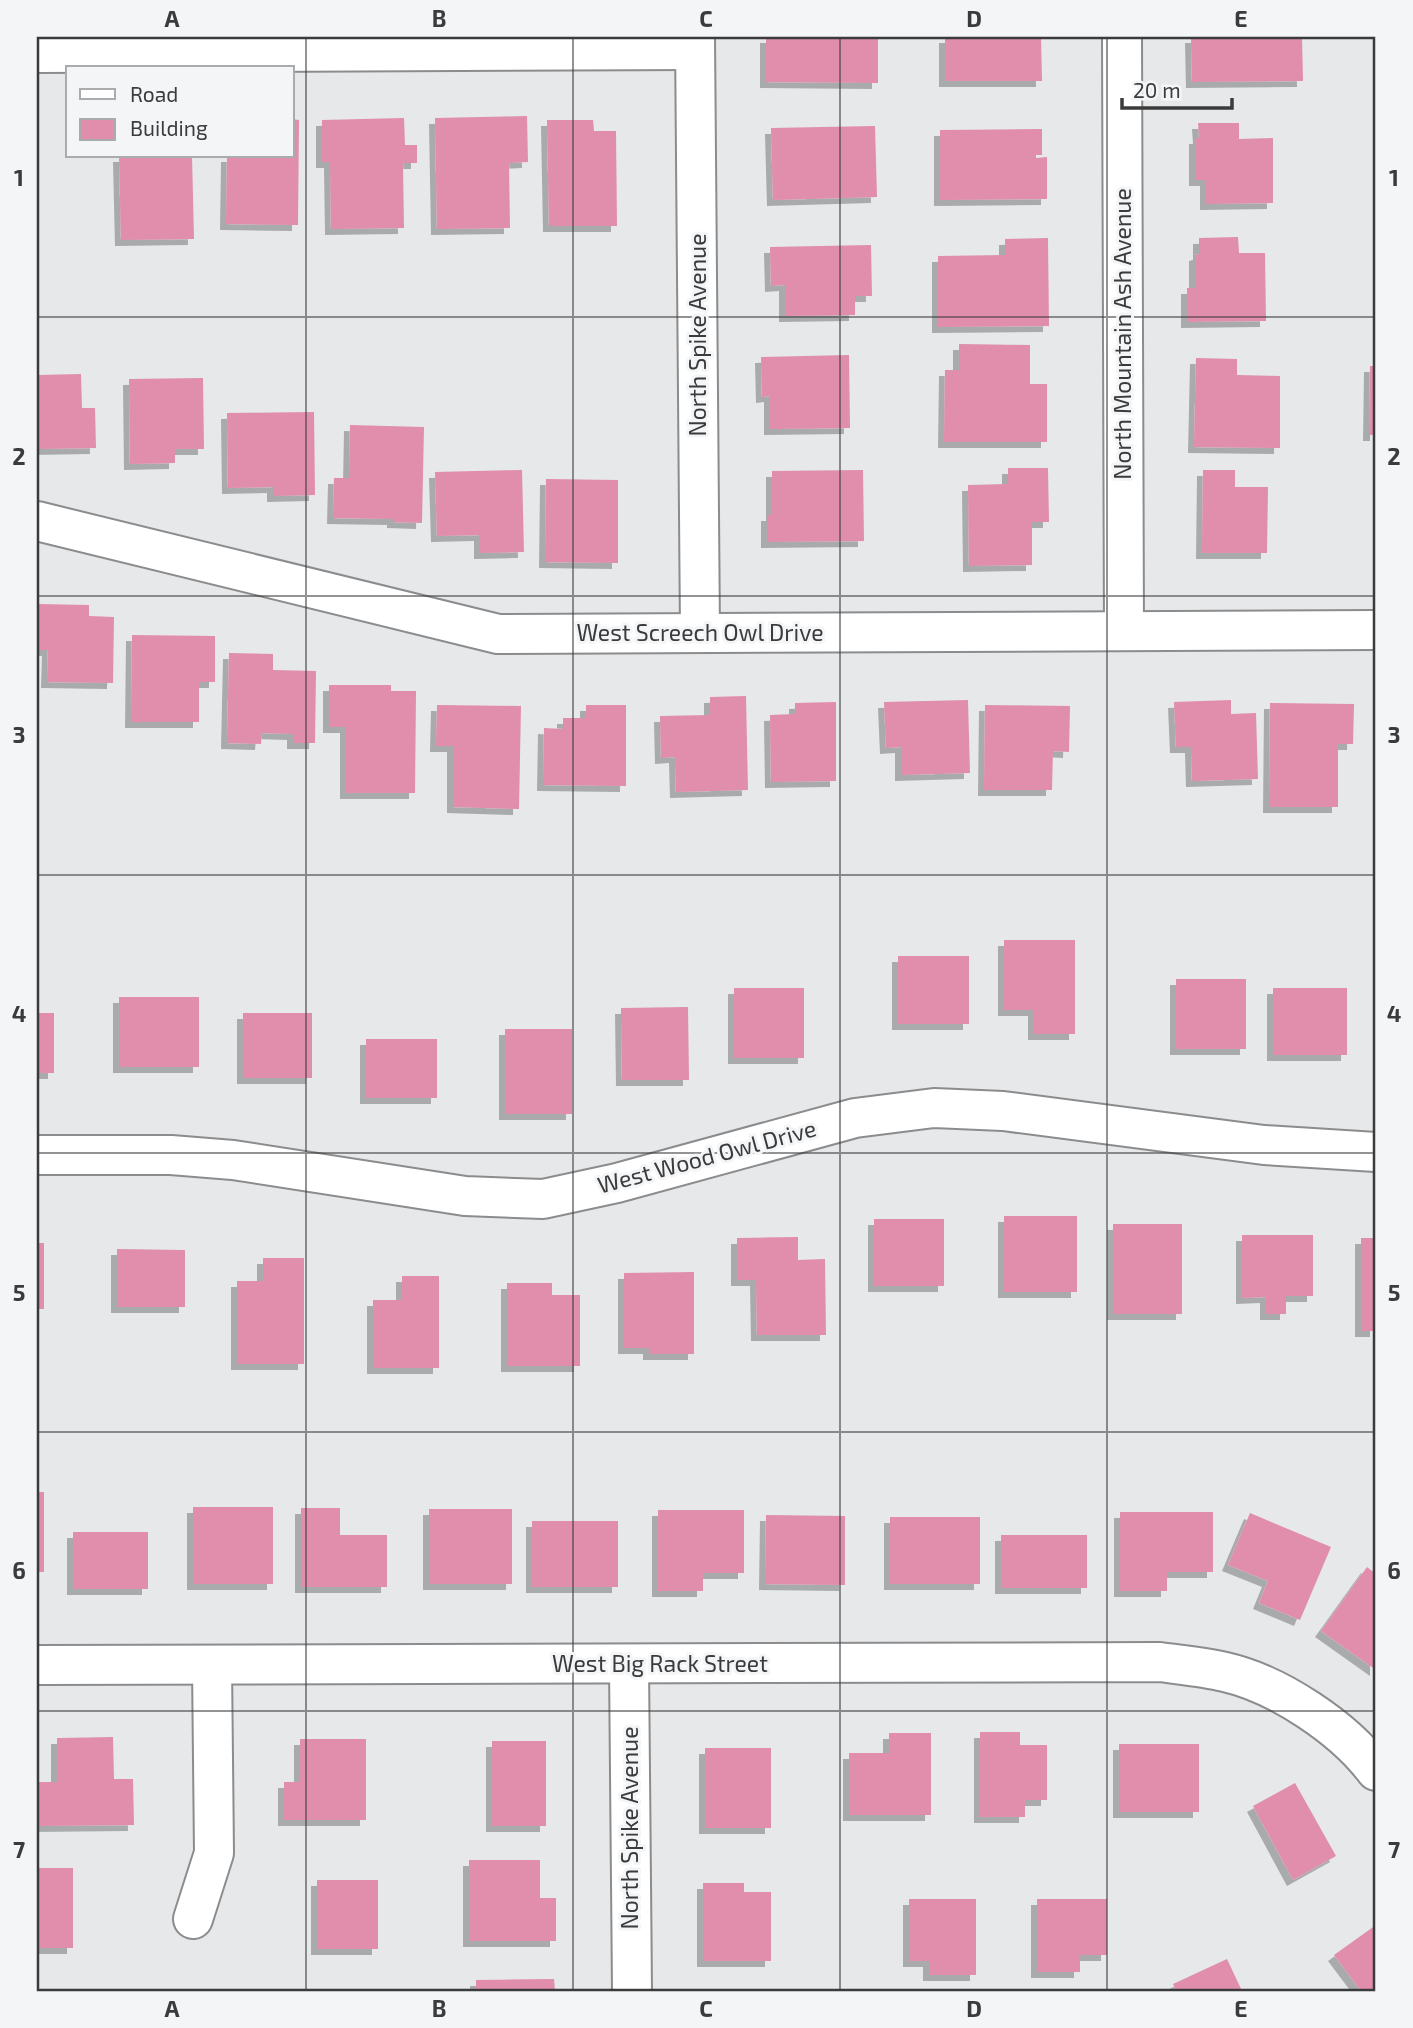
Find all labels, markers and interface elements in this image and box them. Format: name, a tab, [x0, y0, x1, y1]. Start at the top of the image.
text: A	[164, 4, 180, 32]
text: B	[432, 4, 446, 32]
text: C	[699, 4, 713, 32]
text: D	[966, 4, 982, 32]
text: E	[1234, 4, 1248, 32]
legend	[66, 66, 294, 158]
scale bar	[1122, 66, 1233, 110]
text: 20 m	[1133, 77, 1181, 102]
text: Road	[130, 81, 178, 106]
text: Building	[130, 115, 208, 140]
text: 1	[14, 163, 24, 191]
text: 1	[1389, 163, 1399, 191]
street label: North Mountain Ash Avenue	[1108, 188, 1136, 480]
street label: North Spike Avenue	[683, 233, 711, 437]
text: 2	[12, 442, 26, 470]
text: 2	[1387, 442, 1401, 470]
street label: West Screech Owl Drive	[576, 618, 824, 646]
text: 3	[12, 720, 26, 748]
text: 3	[1387, 720, 1401, 748]
text: 4	[12, 999, 26, 1027]
text: 4	[1387, 999, 1401, 1027]
street label: West Wood Owl Drive	[594, 1113, 819, 1199]
text: 5	[13, 1278, 25, 1306]
text: 5	[1388, 1278, 1400, 1306]
text: 6	[12, 1556, 26, 1584]
text: 6	[1387, 1556, 1401, 1584]
street label: West Big Rack Street	[552, 1649, 768, 1677]
street label: North Spike Avenue	[615, 1726, 643, 1930]
text: 7	[13, 1835, 25, 1863]
text: 7	[1388, 1835, 1400, 1863]
text: A	[164, 1994, 180, 2022]
text: B	[432, 1994, 446, 2022]
text: C	[699, 1994, 713, 2022]
text: D	[966, 1994, 982, 2022]
text: E	[1234, 1994, 1248, 2022]

